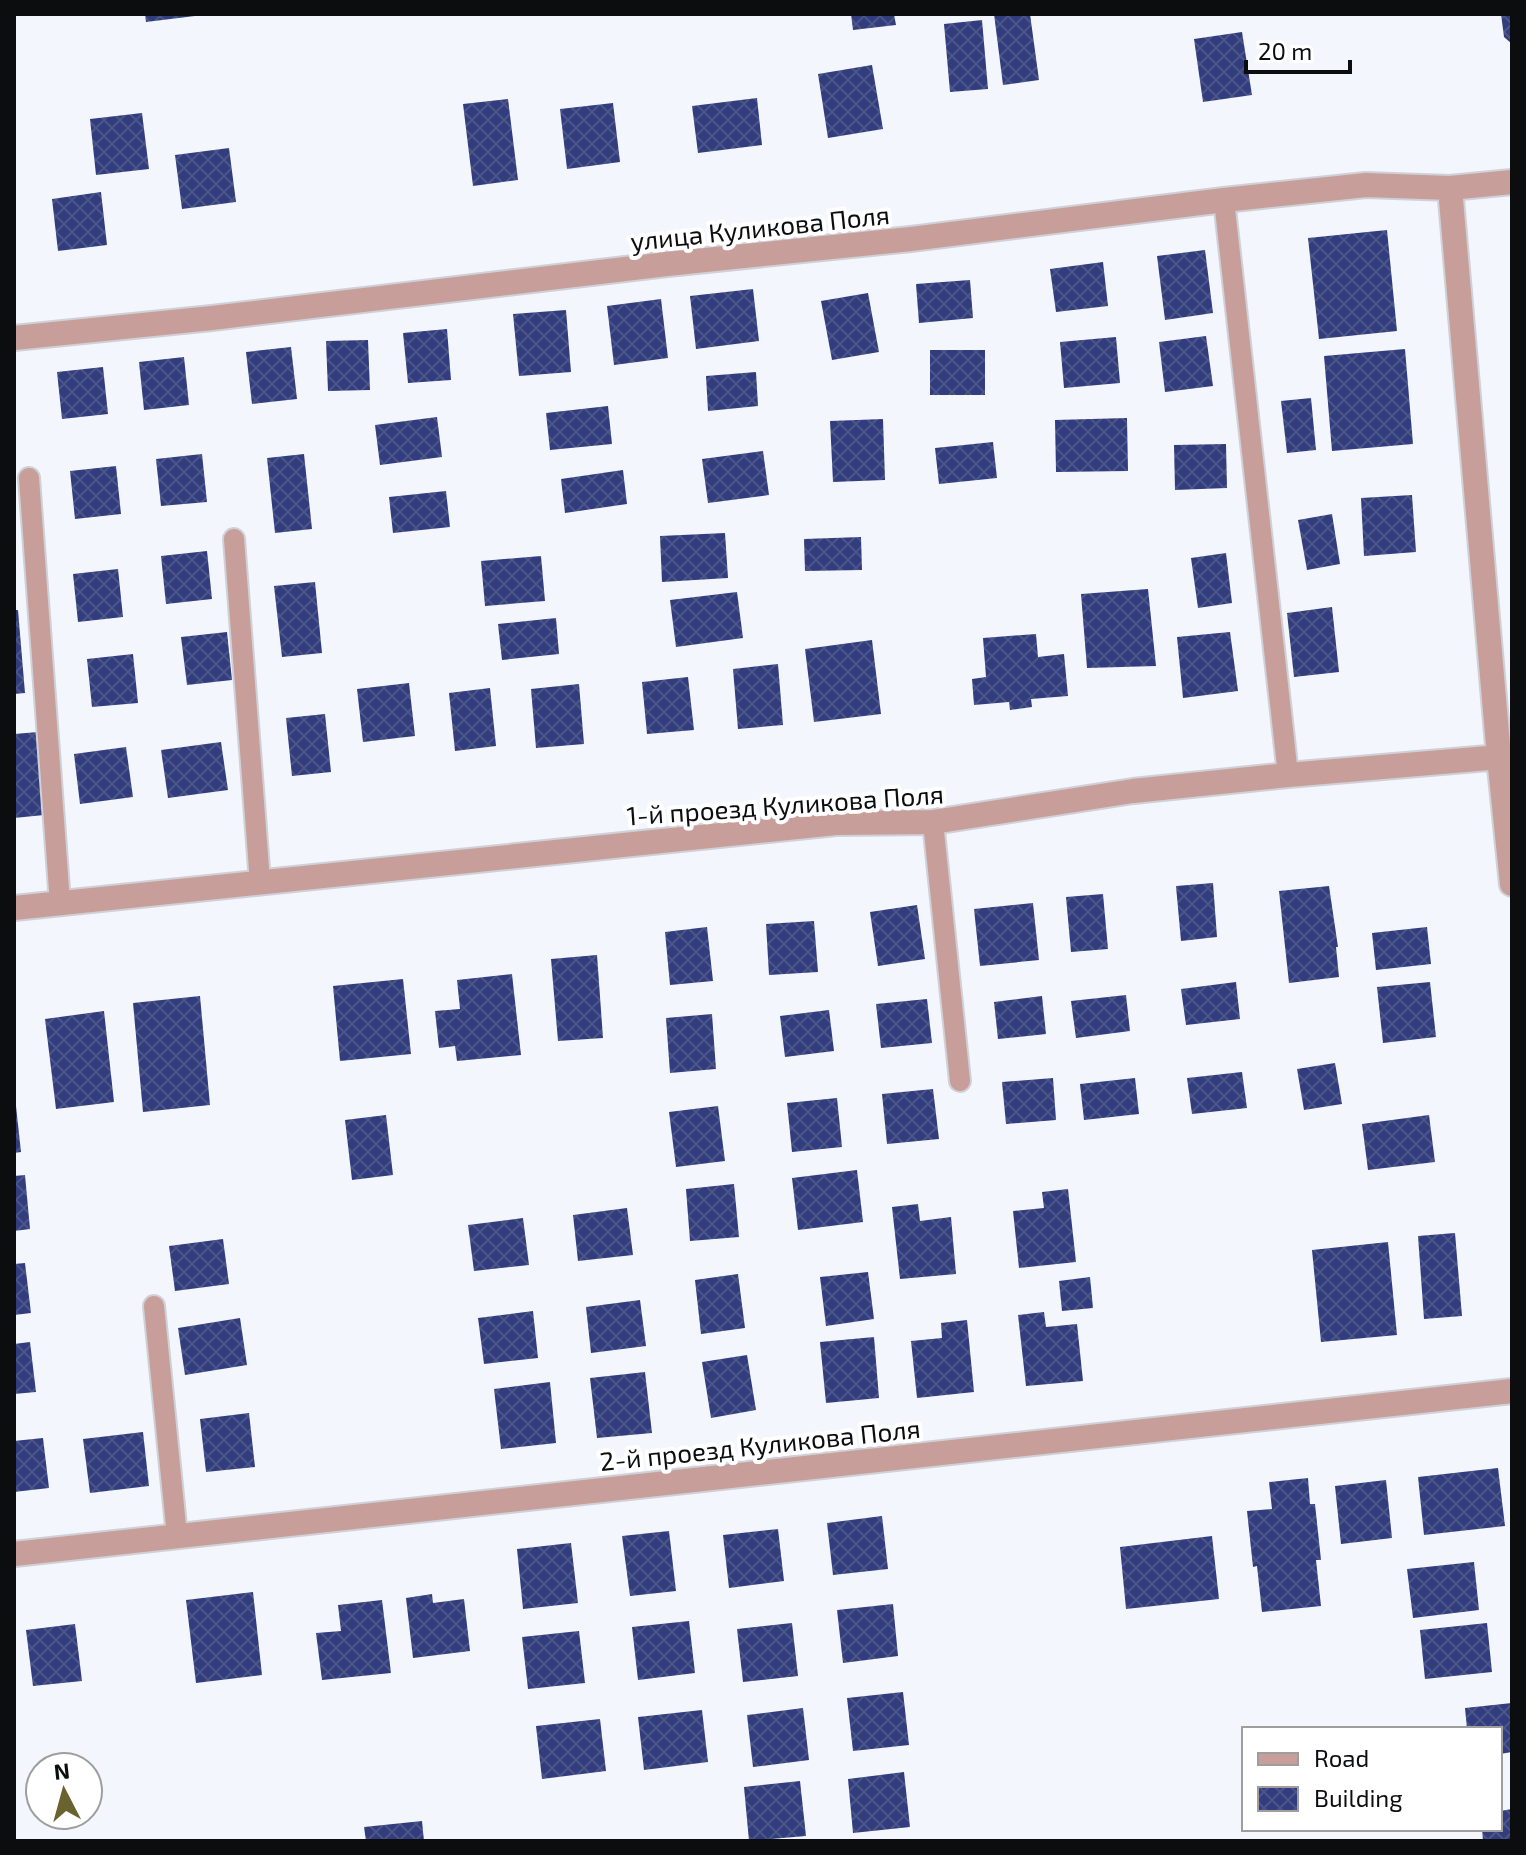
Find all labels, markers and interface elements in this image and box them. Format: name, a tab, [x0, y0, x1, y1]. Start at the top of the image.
scale bar	[1246, 24, 1350, 74]
text: 20 m	[1258, 36, 1312, 65]
street label: улица Куликова Поля	[629, 198, 891, 257]
street label: 1-й проезд Куликова Поля	[625, 777, 945, 832]
street label: 2-й проезд Куликова Поля	[598, 1412, 922, 1477]
legend	[1242, 1727, 1502, 1831]
text: Road	[1314, 1743, 1369, 1772]
north arrow	[24, 1751, 104, 1831]
text: N	[53, 1756, 71, 1784]
text: Building	[1314, 1783, 1403, 1812]

